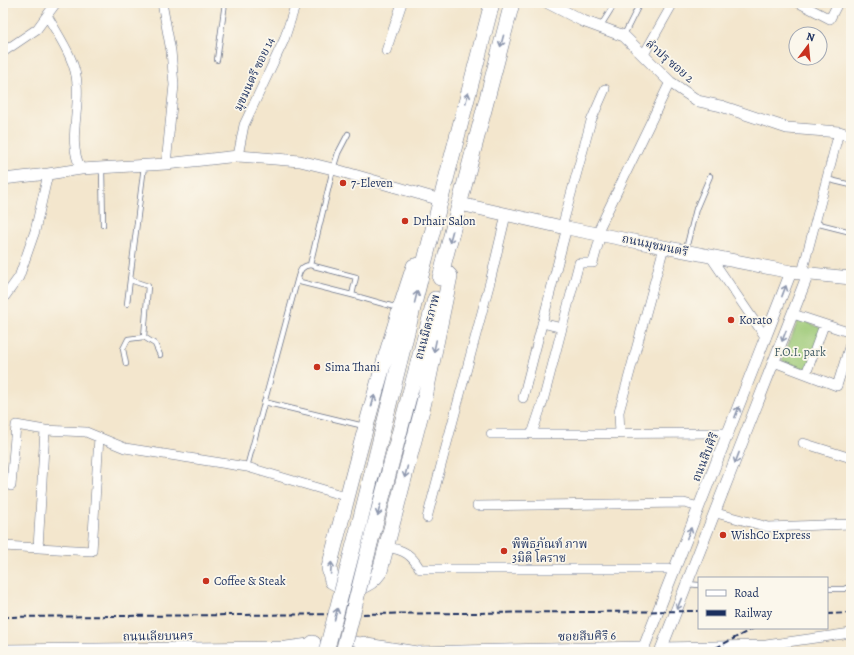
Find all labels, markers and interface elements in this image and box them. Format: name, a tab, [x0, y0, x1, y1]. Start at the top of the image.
north arrow	[788, 26, 828, 66]
text: N	[805, 29, 817, 45]
street label: มุขมนตรี ซอย 14	[230, 34, 278, 114]
one-way arrow	[498, 34, 505, 47]
street label: ลำปรุ ซอย 2	[643, 36, 698, 86]
one-way arrow	[464, 92, 471, 105]
place label: 7-Eleven	[351, 175, 393, 191]
marker: 7-Eleven	[338, 178, 348, 188]
place label: Drhair Salon	[413, 213, 476, 229]
marker: Drhair Salon	[400, 216, 410, 226]
one-way arrow	[447, 230, 455, 243]
street label: ถนนมุขมนตรี	[620, 230, 690, 260]
one-way arrow	[781, 285, 789, 297]
one-way arrow	[412, 290, 420, 303]
street label: ถนนมิตรภาพ	[411, 293, 443, 361]
place label: Korato	[739, 312, 772, 328]
marker: Korato	[726, 315, 736, 325]
one-way arrow	[780, 330, 788, 342]
one-way arrow	[430, 339, 438, 352]
park label: F.O.I. park	[774, 344, 826, 360]
place label: Sima Thani	[325, 359, 380, 375]
marker: Sima Thani	[312, 362, 322, 372]
one-way arrow	[370, 395, 377, 408]
one-way arrow	[734, 406, 742, 418]
street label: ถนนสืบศิริ	[688, 430, 722, 484]
one-way arrow	[733, 451, 741, 463]
one-way arrow	[402, 466, 409, 479]
one-way arrow	[375, 503, 382, 516]
one-way arrow	[686, 527, 693, 539]
place label: WishCo Express	[730, 527, 811, 543]
marker: WishCo Express	[718, 530, 728, 540]
place label: พิพิธภัณท์ ภาพ 3มิติ โคราช	[512, 536, 587, 566]
marker: พิพิธภัณท์ ภาพ 3มิติ โคราช	[499, 546, 509, 556]
one-way arrow	[327, 561, 334, 574]
place label: Coffee & Steak	[214, 573, 286, 589]
marker: Coffee & Steak	[201, 576, 211, 586]
legend	[698, 577, 828, 629]
text: Road	[734, 585, 760, 601]
one-way arrow	[674, 598, 682, 610]
text: Railway	[734, 605, 773, 621]
one-way arrow	[333, 608, 340, 621]
street label: ถนนเลียบนคร	[123, 627, 193, 645]
street label: ซอยสืบศิริ 6	[558, 627, 617, 645]

